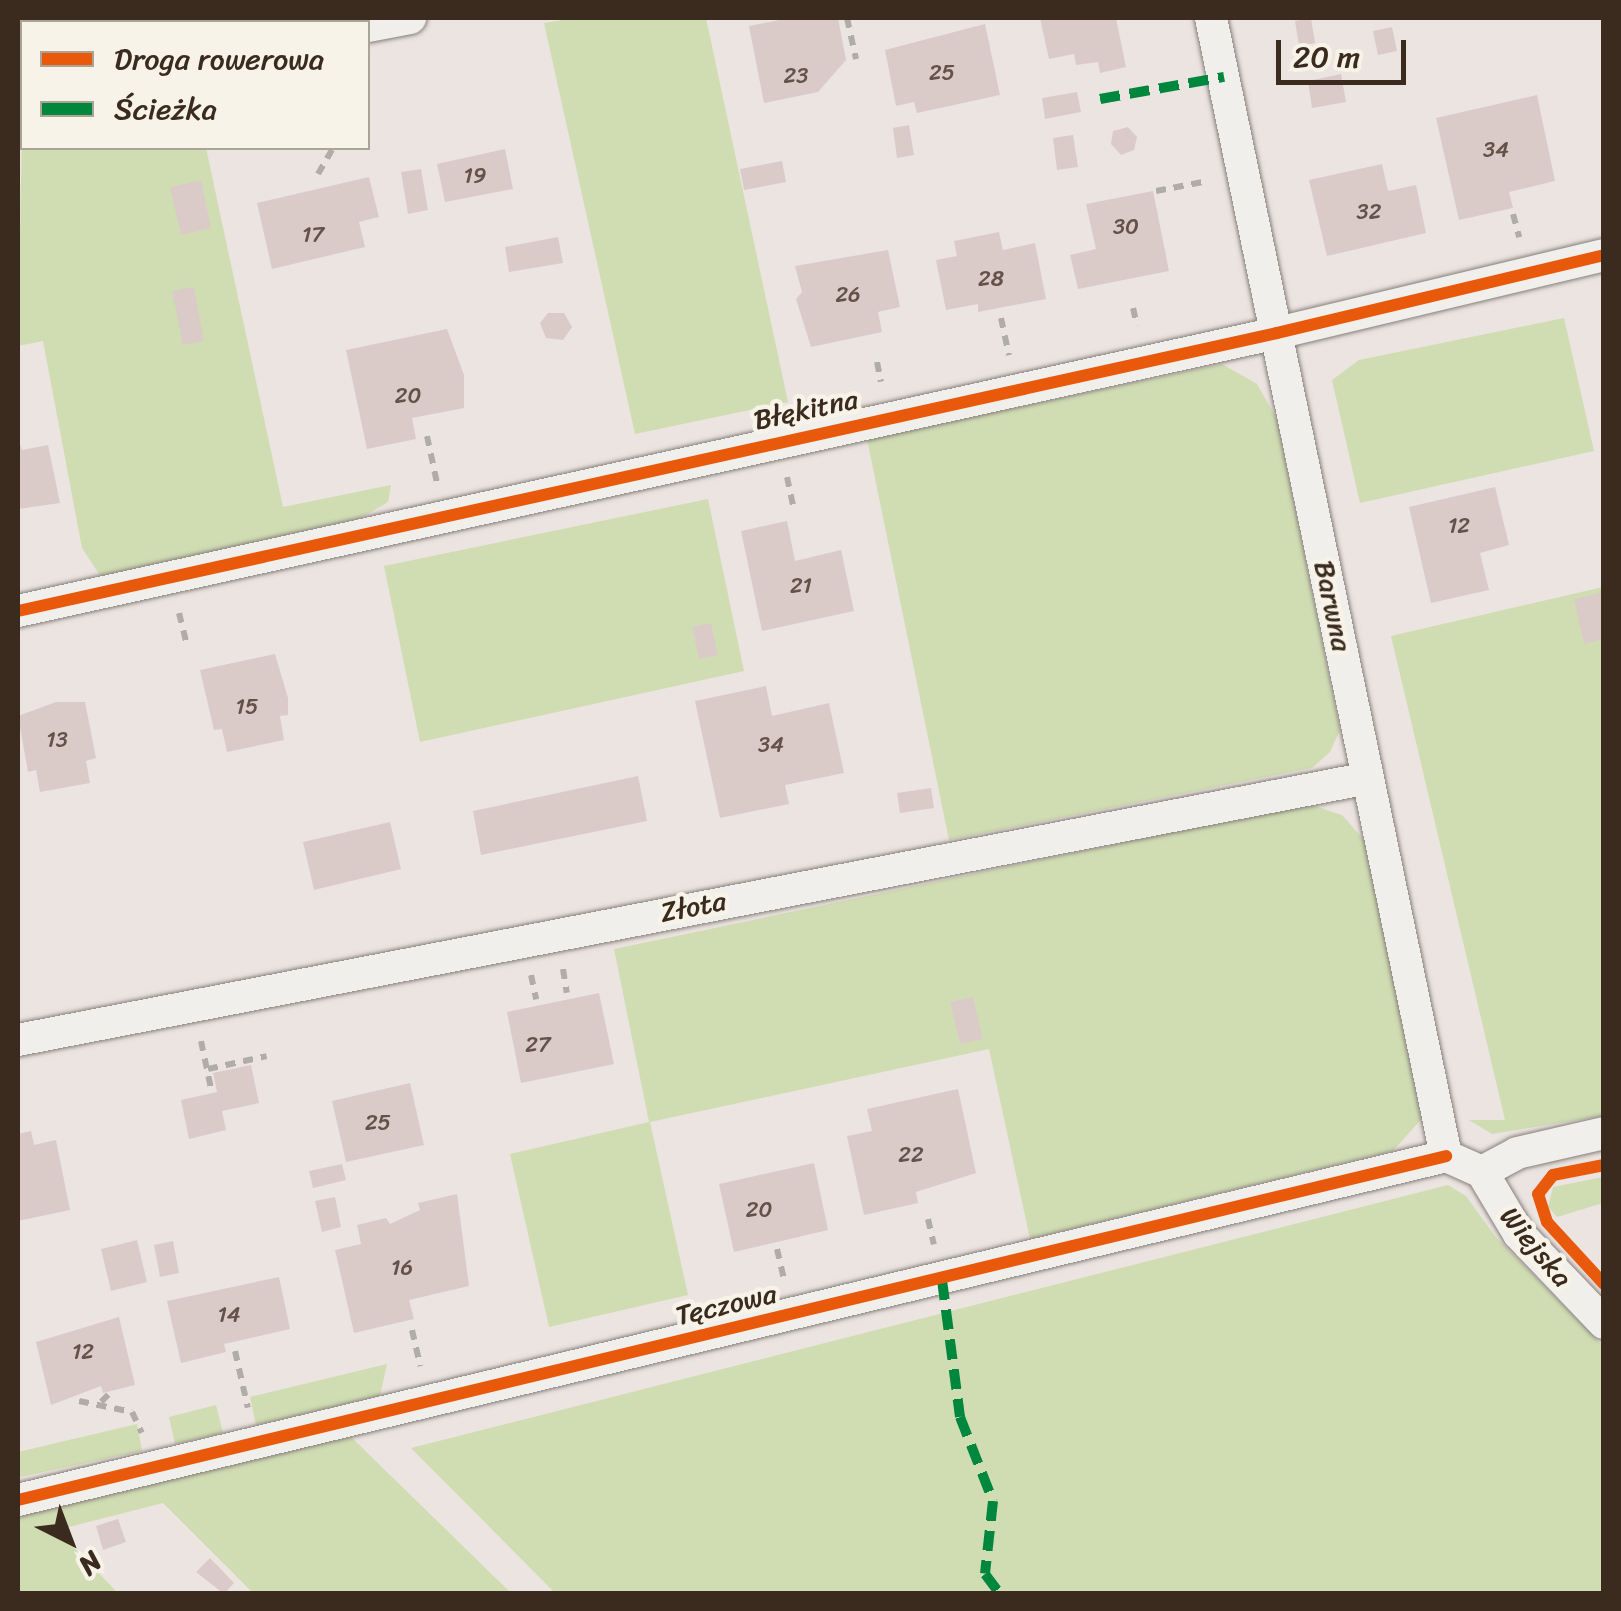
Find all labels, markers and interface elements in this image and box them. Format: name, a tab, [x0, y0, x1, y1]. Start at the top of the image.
legend	[20, 20, 370, 150]
scale bar	[1281, 20, 1411, 82]
text: 20 m	[1293, 30, 1360, 84]
text: Droga rowerowa	[114, 32, 324, 86]
house number: 25	[929, 60, 955, 86]
house number: 23	[784, 63, 808, 89]
text: Ścieżka	[114, 82, 217, 136]
house number: 34	[1483, 137, 1509, 163]
house number: 19	[464, 163, 486, 189]
house number: 32	[1357, 199, 1381, 225]
house number: 30	[1113, 214, 1139, 240]
house number: 17	[302, 222, 324, 248]
house number: 28	[978, 266, 1004, 292]
house number: 26	[835, 282, 861, 308]
house number: 20	[395, 383, 421, 409]
street label: Błękitna	[751, 383, 861, 437]
house number: 12	[1448, 513, 1470, 539]
street label: Barwna	[1307, 558, 1359, 654]
house number: 21	[790, 573, 812, 599]
house number: 15	[236, 694, 258, 720]
house number: 13	[46, 727, 68, 753]
house number: 34	[758, 732, 784, 758]
street label: Złota	[657, 884, 729, 930]
house number: 27	[525, 1032, 551, 1058]
house number: 25	[365, 1110, 391, 1136]
house number: 22	[898, 1142, 924, 1168]
house number: 20	[746, 1197, 772, 1223]
street label: Wiejska	[1493, 1200, 1579, 1294]
house number: 16	[391, 1255, 413, 1281]
street label: Tęczowa	[672, 1277, 780, 1333]
house number: 14	[217, 1302, 241, 1328]
house number: 12	[72, 1339, 94, 1365]
north arrow	[20, 1491, 120, 1591]
text: N	[67, 1539, 114, 1588]

